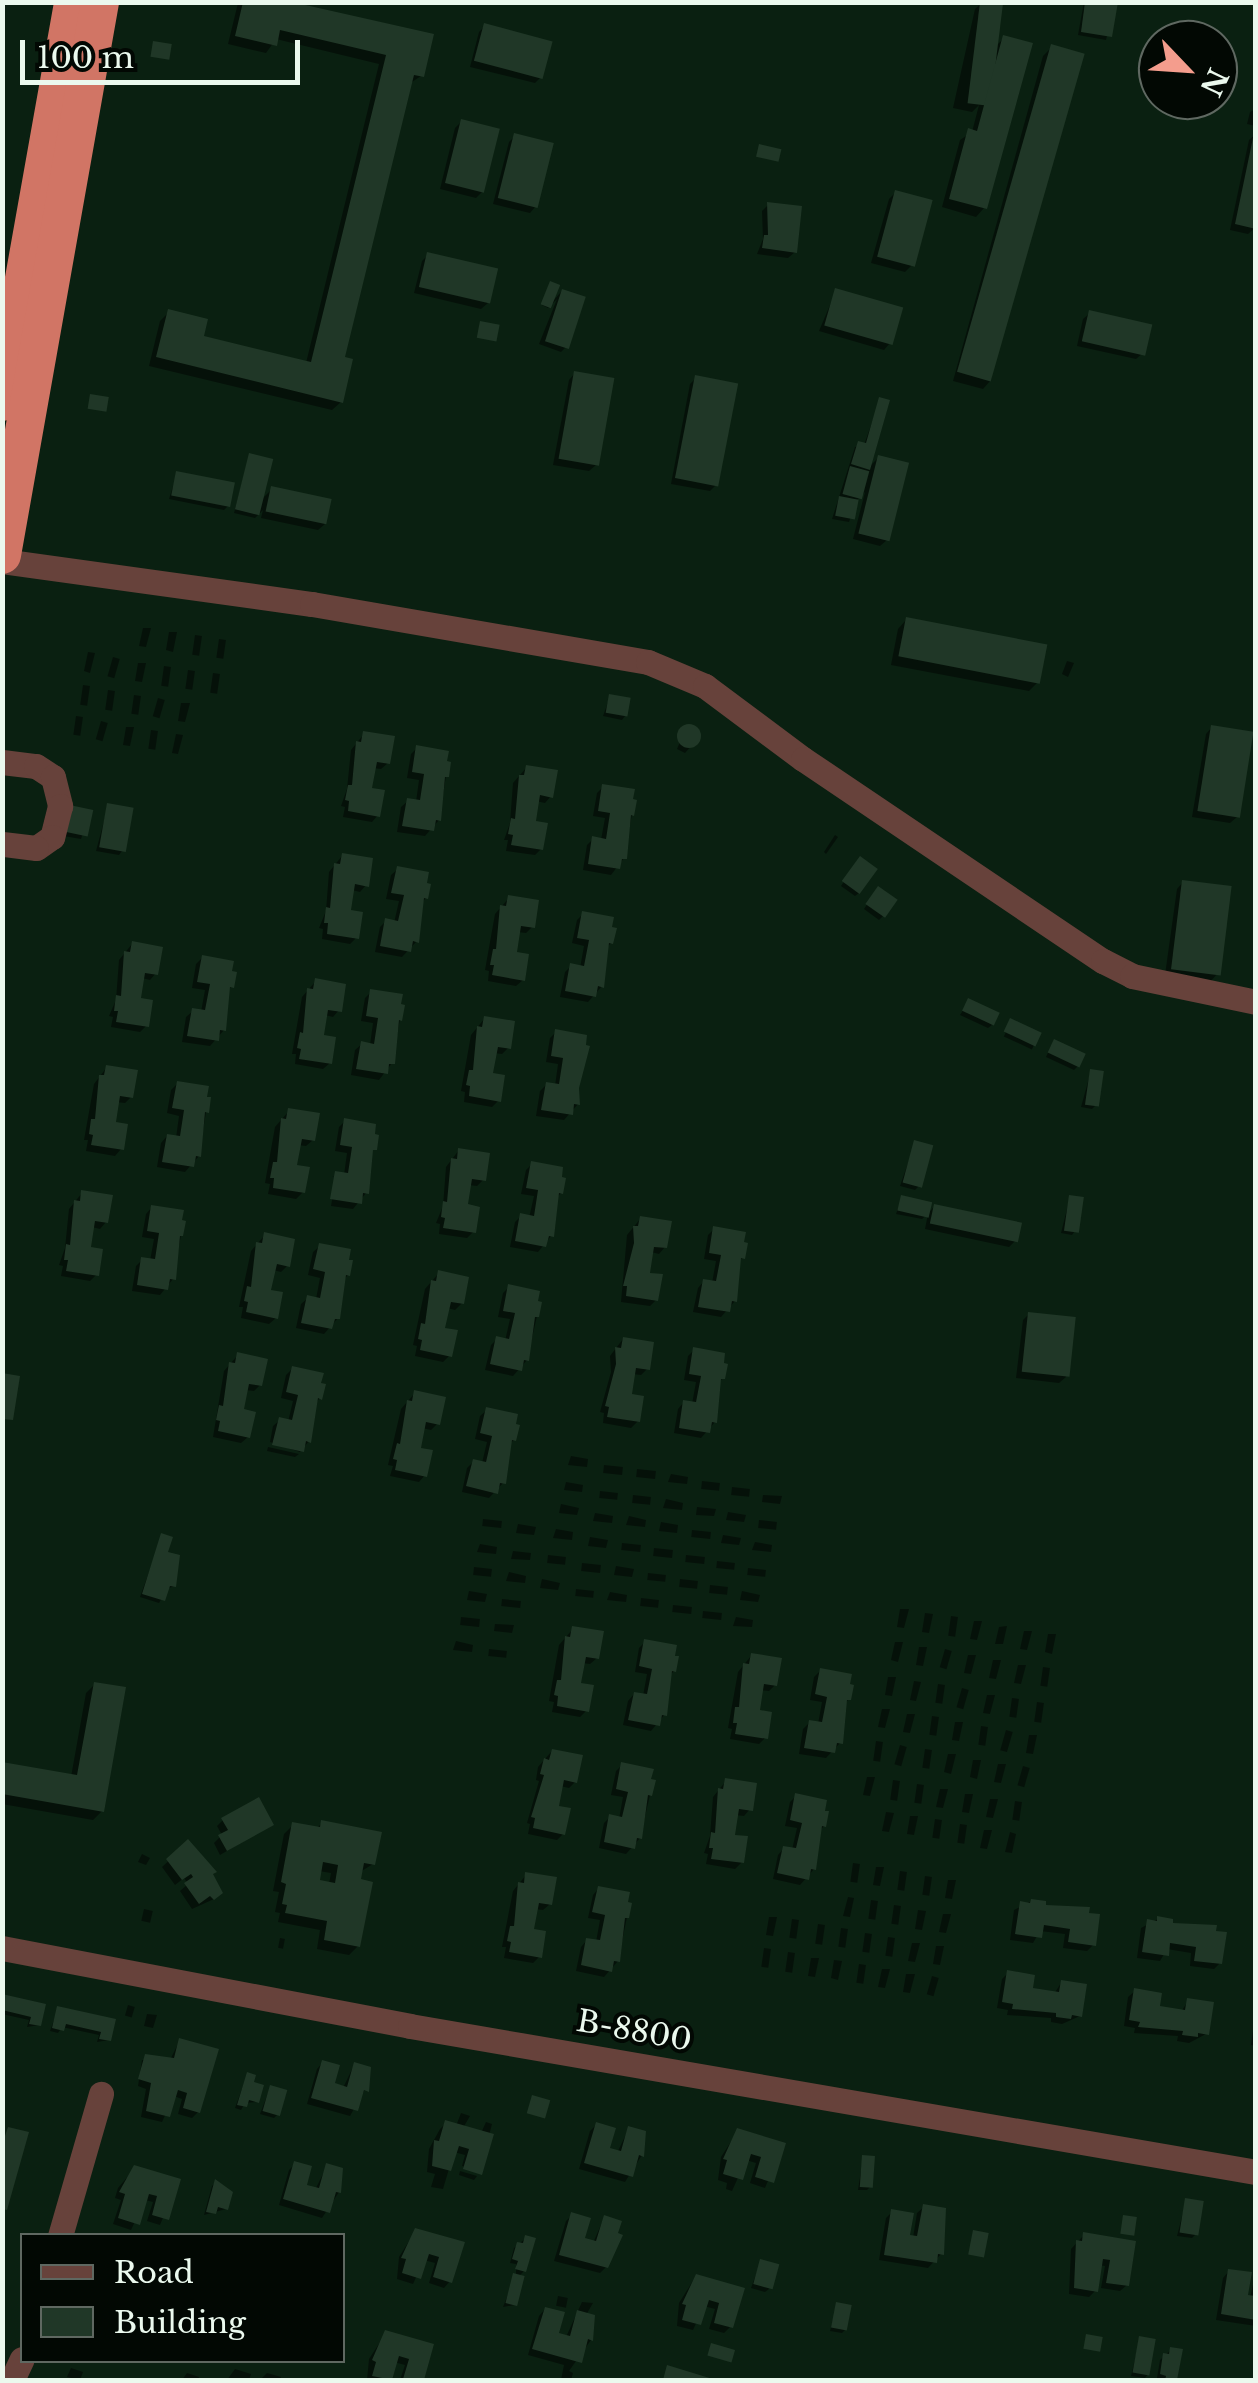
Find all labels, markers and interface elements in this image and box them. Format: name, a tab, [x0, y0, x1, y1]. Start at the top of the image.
scale bar	[25, 20, 305, 82]
north arrow	[1138, 20, 1238, 120]
text: 100 m	[37, 39, 134, 76]
text: N	[1192, 63, 1235, 101]
street label: B-8800	[574, 2003, 694, 2059]
legend	[20, 2233, 345, 2363]
text: Road	[114, 2254, 194, 2291]
text: Building	[114, 2304, 246, 2341]

